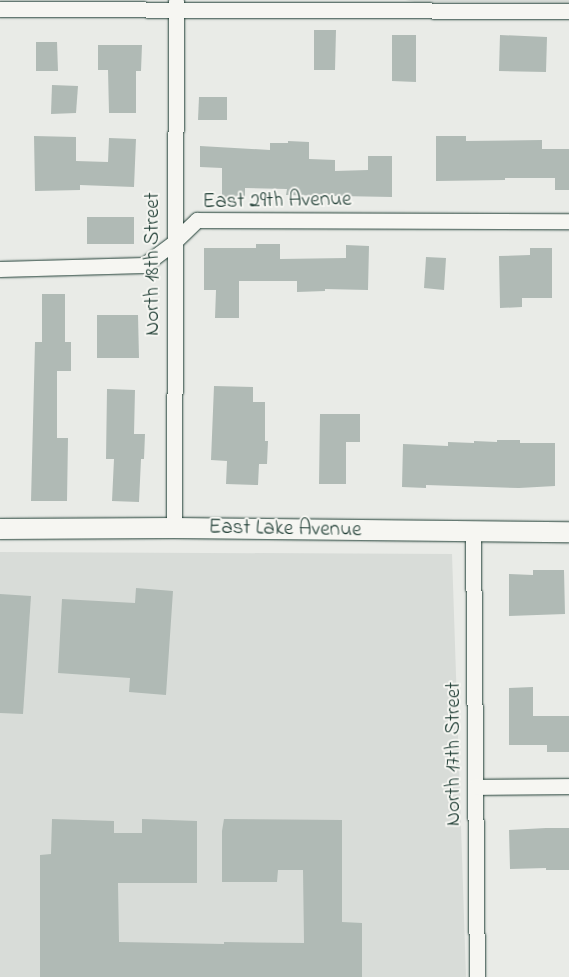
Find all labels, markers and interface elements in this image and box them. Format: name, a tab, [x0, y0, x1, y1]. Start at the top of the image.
street label: East 29th Avenue	[202, 187, 352, 215]
street label: North 18th Street	[140, 192, 166, 336]
street label: East Lake Avenue	[208, 515, 362, 543]
street label: North 17th Street	[441, 682, 467, 826]

